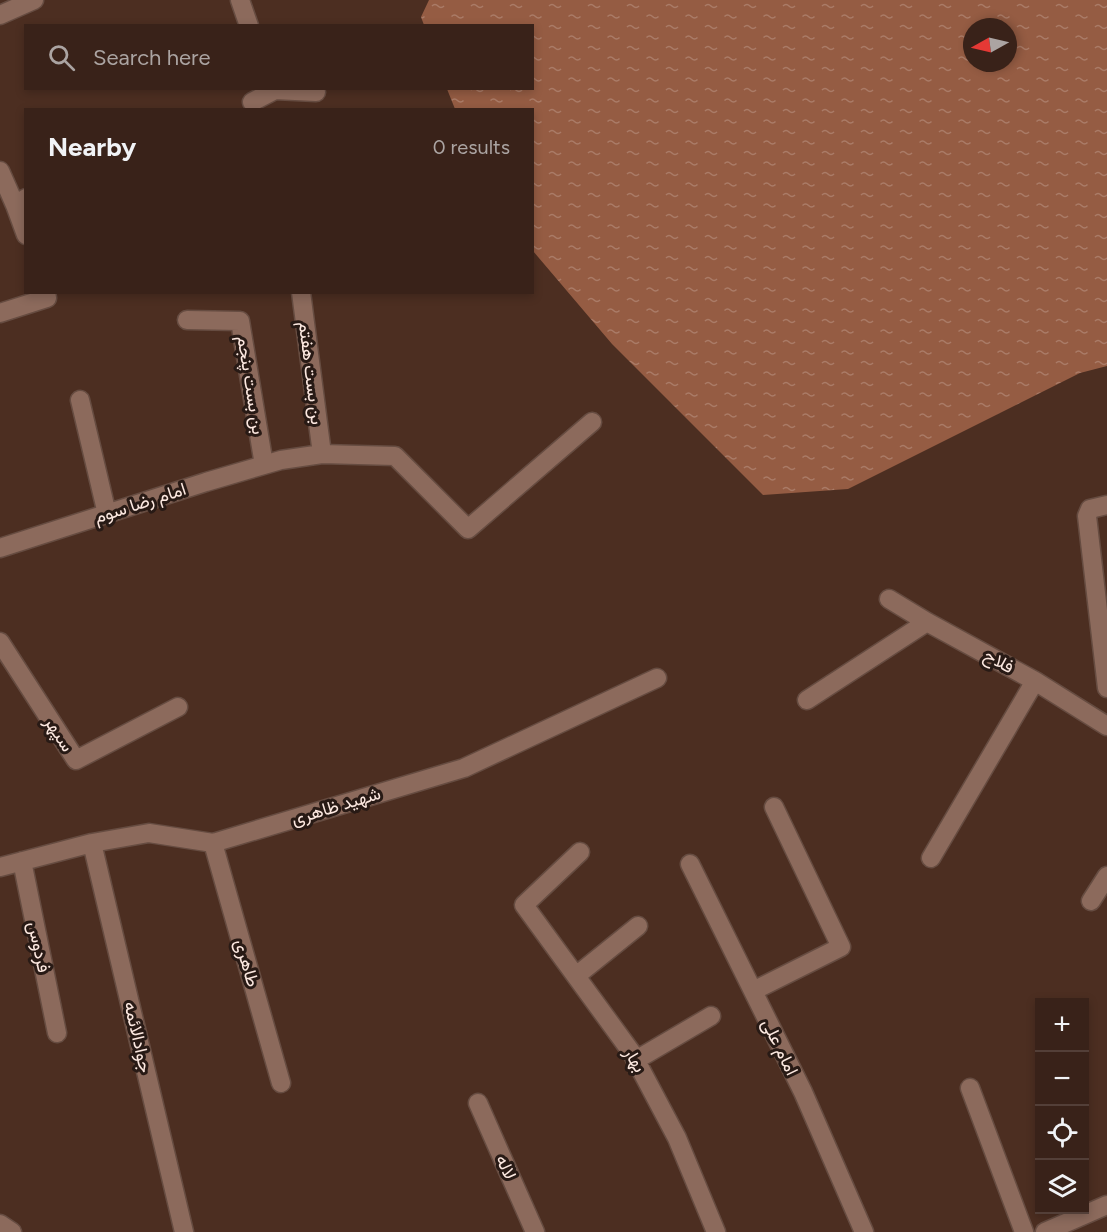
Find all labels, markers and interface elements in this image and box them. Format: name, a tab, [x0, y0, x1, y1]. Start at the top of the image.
north arrow	[963, 18, 1017, 72]
search box	[24, 24, 534, 90]
icon: search	[45, 41, 78, 74]
text: Search here	[93, 44, 211, 71]
text: Nearby	[48, 131, 136, 163]
text: 0 results	[433, 135, 510, 159]
street label: بن بست هفتم	[293, 320, 328, 426]
street label: بن بست پنجم	[231, 334, 270, 436]
street label: امام رضا سوم	[91, 478, 189, 529]
street label: فلاح	[980, 644, 1018, 679]
street label: سپهر	[38, 711, 78, 756]
street label: شهید ظاهری	[289, 782, 383, 830]
street label: فردوس	[23, 919, 55, 975]
street label: طاهری	[230, 937, 264, 989]
map controls	[1035, 998, 1089, 1214]
button: +	[1035, 998, 1089, 1052]
street label: جوادالائمه	[119, 999, 157, 1075]
street label: امام علی	[756, 1015, 803, 1079]
street label: بهار	[619, 1043, 651, 1076]
button: −	[1035, 1052, 1089, 1106]
button: locate	[1035, 1106, 1089, 1160]
street label: لاله	[491, 1151, 521, 1183]
button: layers	[1035, 1160, 1089, 1214]

